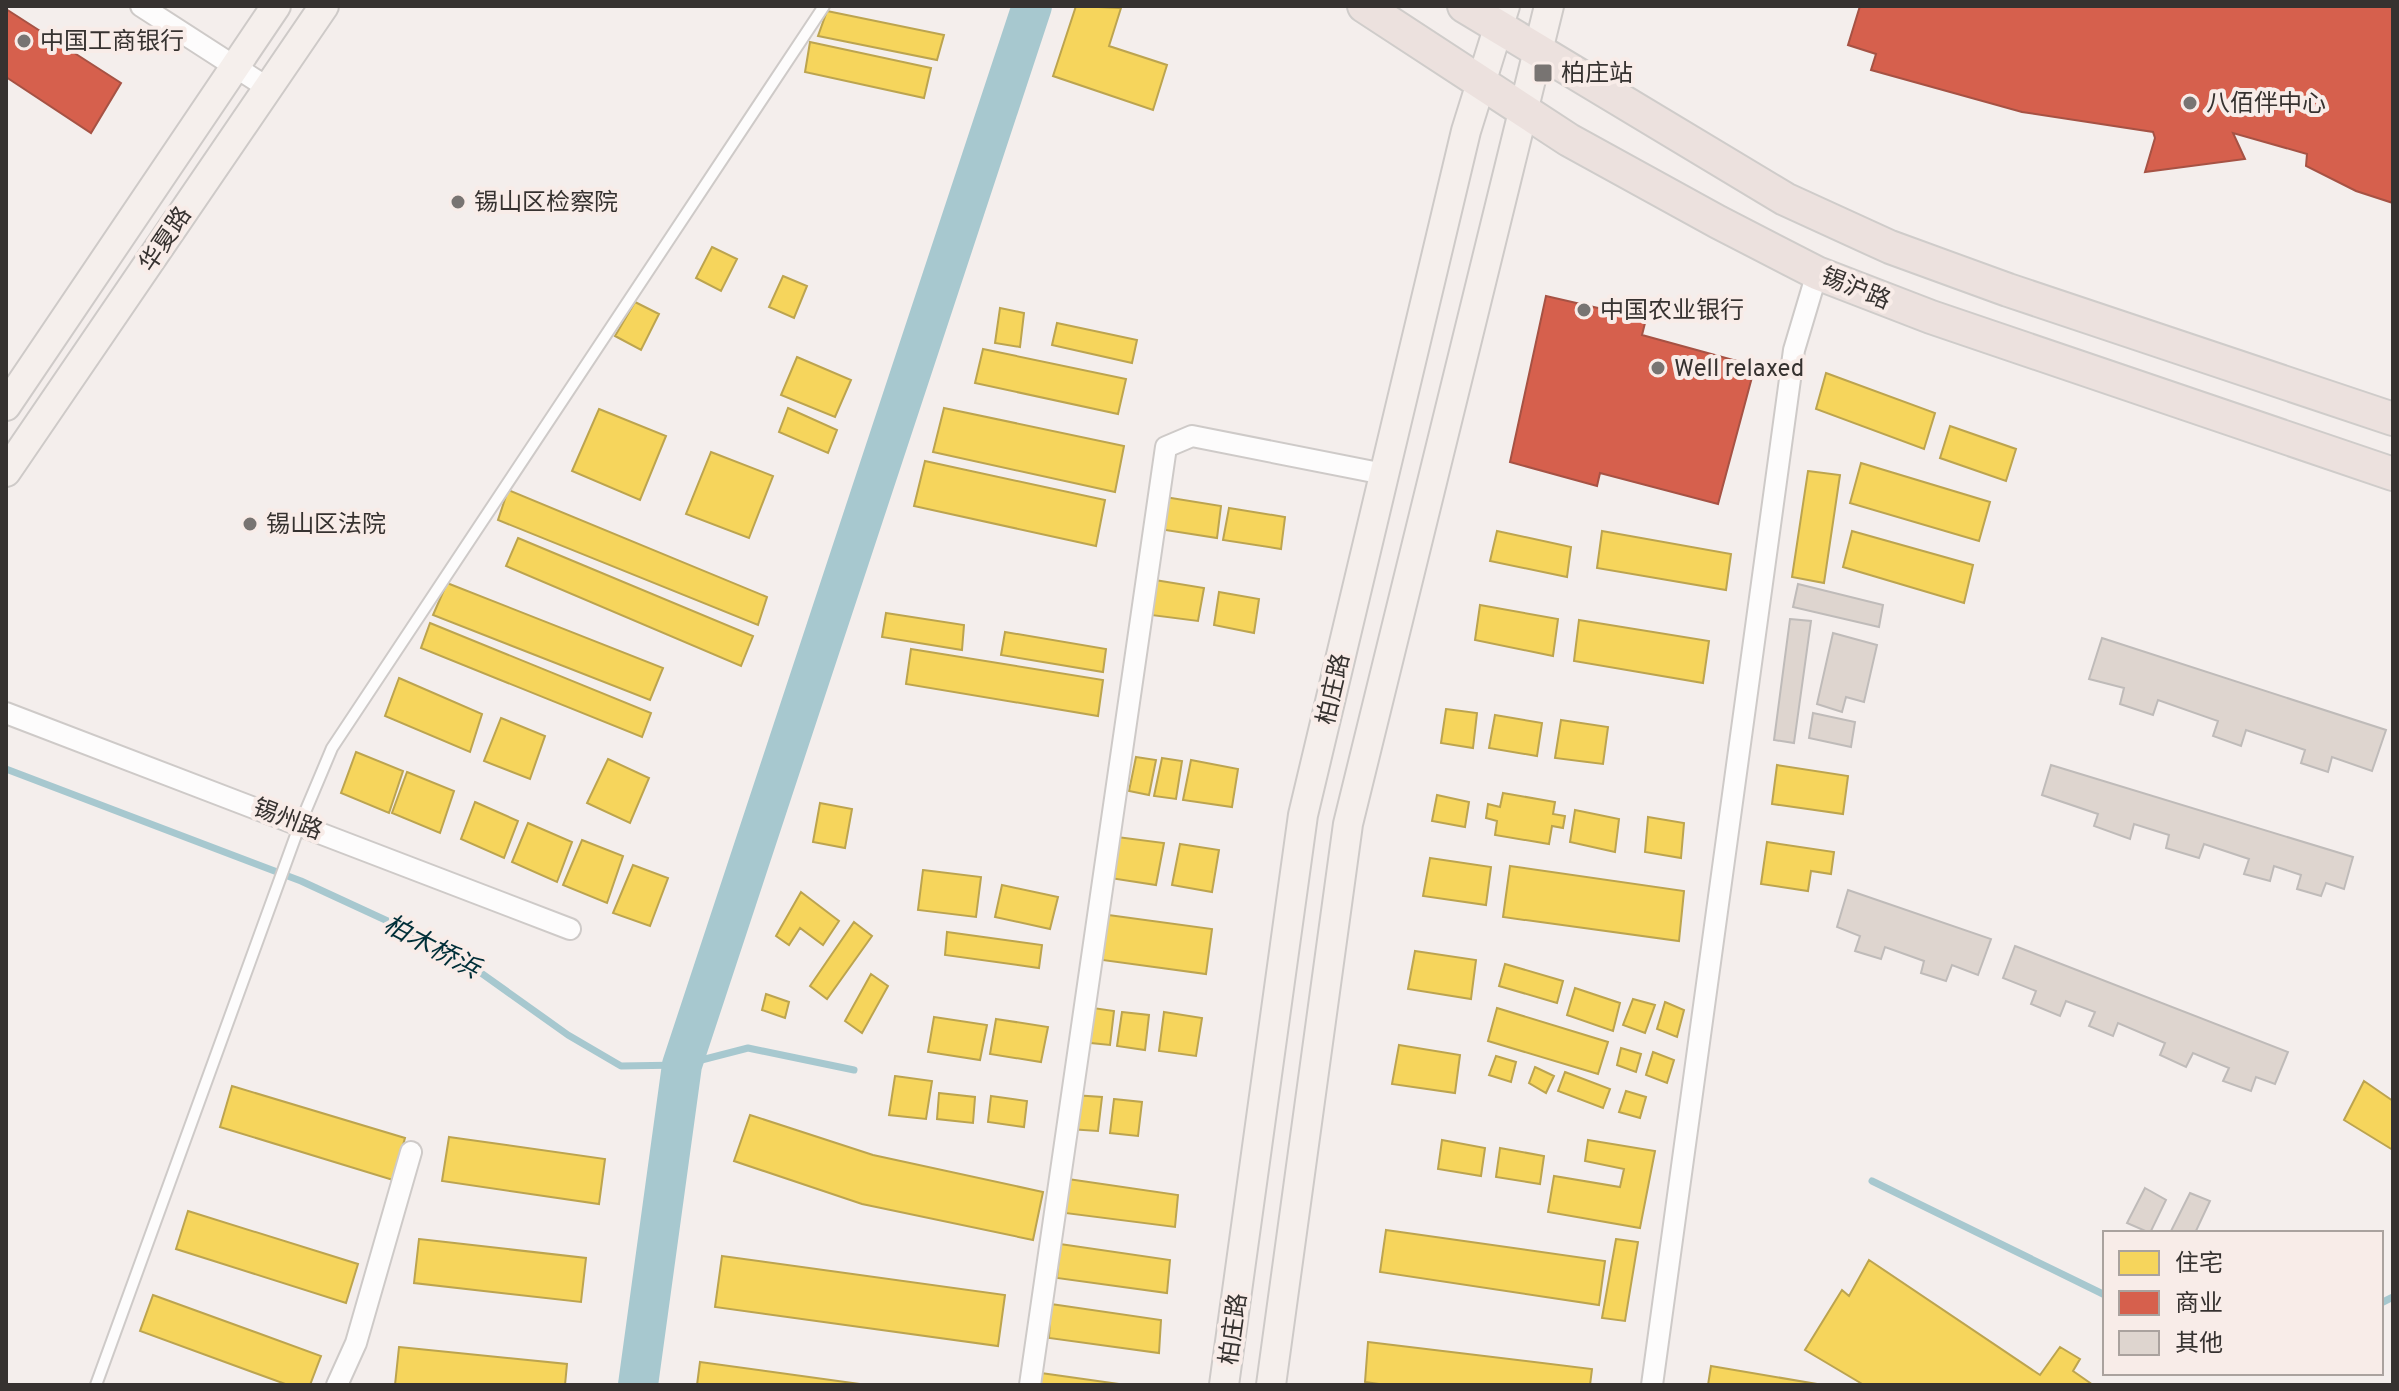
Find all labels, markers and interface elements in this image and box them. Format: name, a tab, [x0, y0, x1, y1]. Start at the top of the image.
place label: 中国工商银行	[40, 28, 184, 58]
marker: 中国工商银行	[15, 32, 33, 50]
place label: 柏庄站	[1561, 60, 1633, 90]
marker: 柏庄站	[1532, 62, 1554, 84]
place label: 八佰伴中心	[2206, 90, 2326, 120]
marker: 八佰伴中心	[2181, 94, 2199, 112]
place label: 锡山区检察院	[474, 189, 618, 219]
marker: 锡山区检察院	[449, 193, 467, 211]
street label: 华夏路	[134, 202, 199, 278]
street label: 锡沪路	[1816, 262, 1894, 317]
place label: 中国农业银行	[1600, 297, 1744, 327]
marker: 中国农业银行	[1575, 301, 1593, 319]
place label: Well relaxed	[1674, 355, 1804, 385]
marker: Well relaxed	[1649, 359, 1667, 377]
place label: 锡山区法院	[266, 511, 386, 541]
marker: 锡山区法院	[241, 515, 259, 533]
street label: 柏庄路	[1312, 651, 1358, 728]
street label: 锡州路	[248, 794, 326, 848]
water label: 柏木桥浜	[377, 909, 486, 988]
legend	[2103, 1231, 2383, 1375]
text: 住宅	[2175, 1250, 2223, 1280]
text: 商业	[2175, 1290, 2223, 1320]
street label: 柏庄路	[1215, 1292, 1255, 1367]
text: 其他	[2175, 1330, 2223, 1360]

